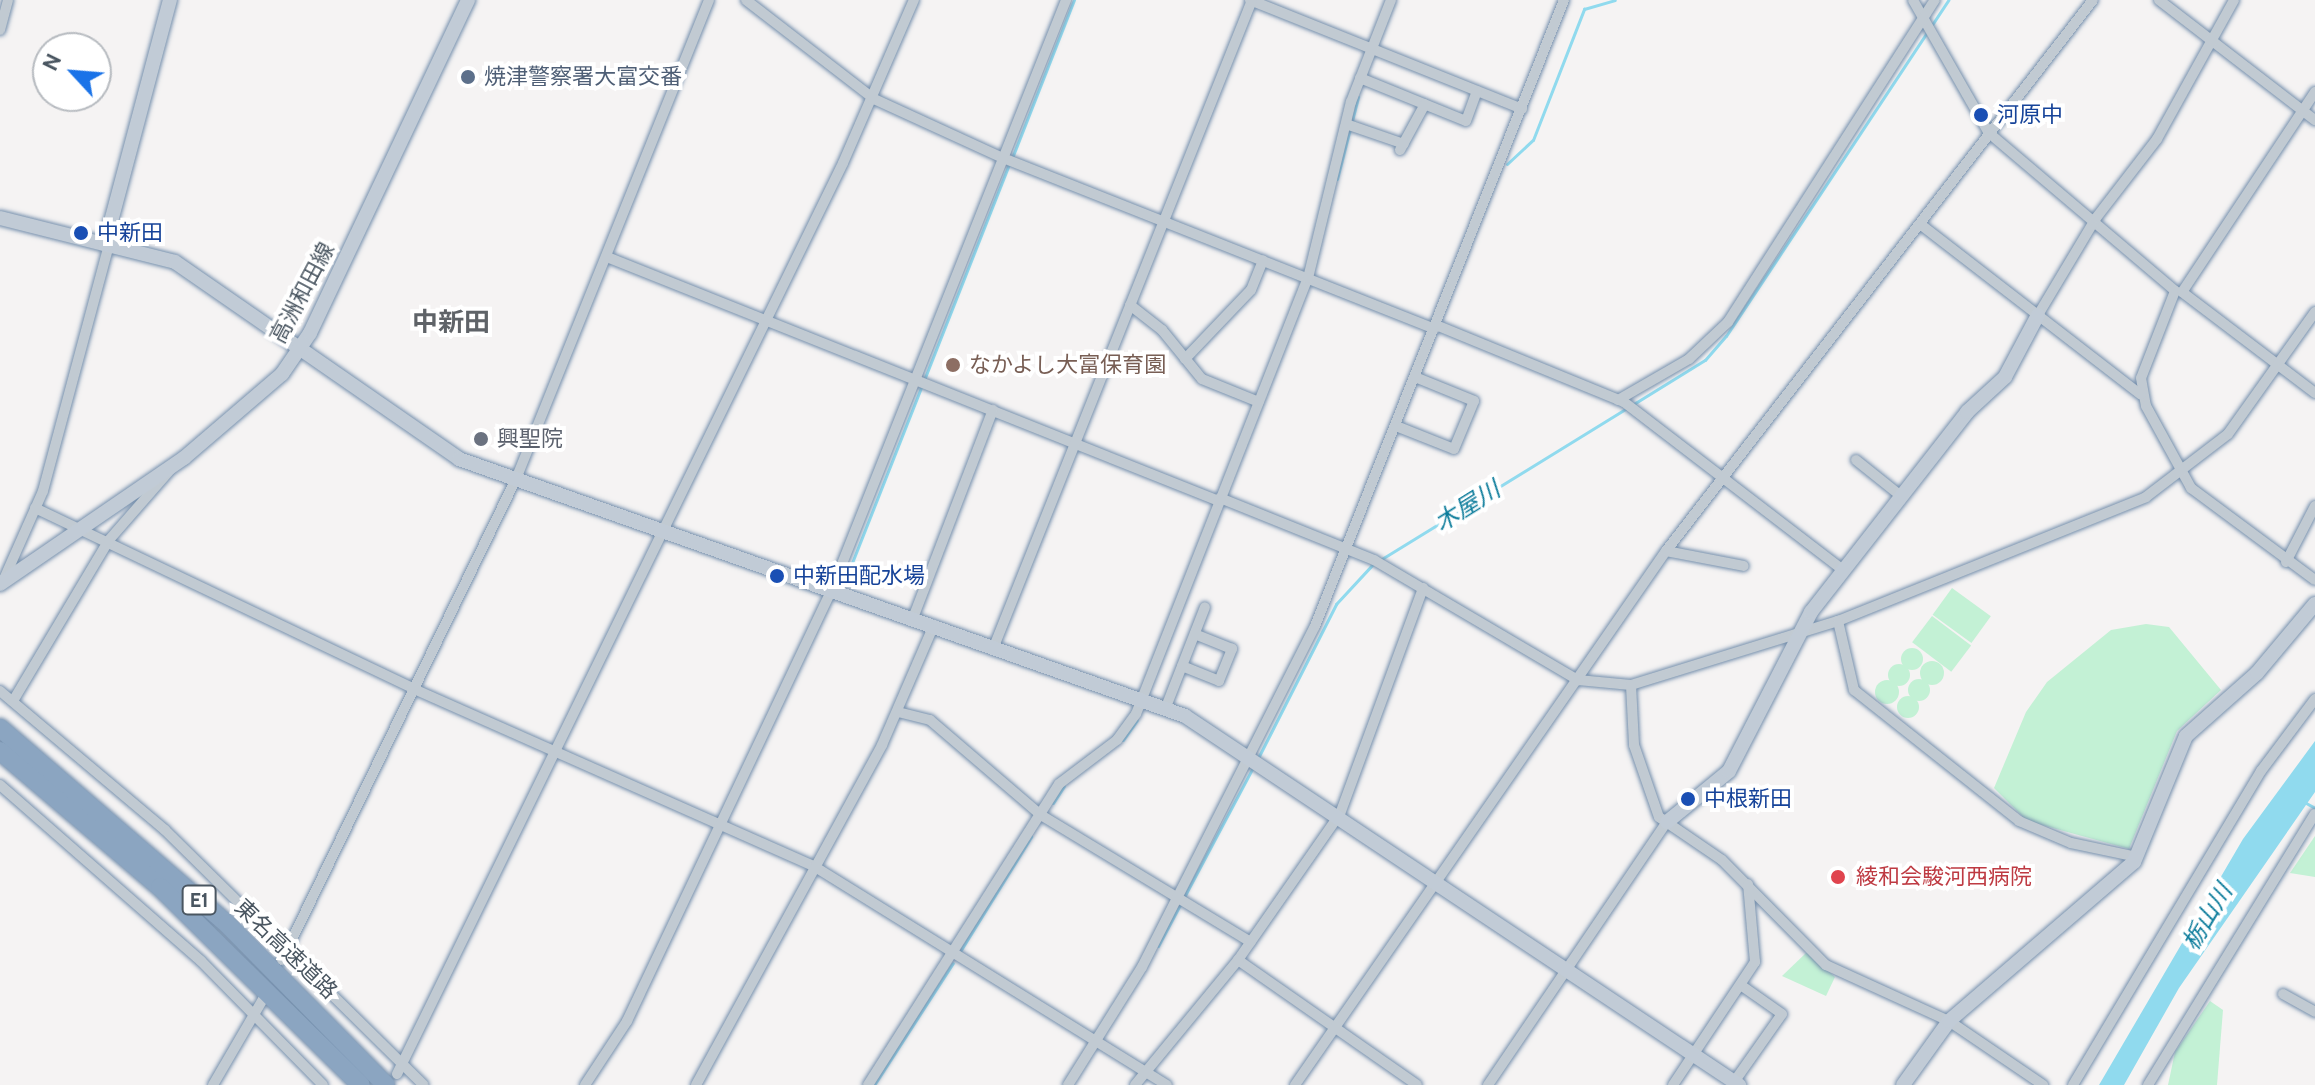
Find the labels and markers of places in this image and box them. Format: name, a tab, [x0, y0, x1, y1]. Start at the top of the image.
place label: 焼津警察署大富交番	[484, 64, 682, 90]
marker: 焼津警察署大富交番	[459, 68, 477, 86]
place label: 河原中	[1997, 102, 2063, 128]
marker: 河原中	[1972, 106, 1990, 124]
place label: 中新田	[97, 220, 163, 246]
marker: 中新田	[72, 224, 90, 242]
place label: なかよし大富保育園	[969, 352, 1167, 378]
marker: なかよし大富保育園	[944, 356, 962, 374]
place label: 興聖院	[497, 426, 563, 452]
marker: 興聖院	[472, 430, 490, 448]
place label: 中新田配水場	[793, 563, 925, 589]
marker: 中新田配水場	[768, 567, 786, 585]
place label: 中根新田	[1704, 786, 1792, 812]
marker: 中根新田	[1679, 790, 1697, 808]
place label: 綾和会駿河西病院	[1856, 864, 2032, 890]
marker: 綾和会駿河西病院	[1827, 866, 1849, 888]

